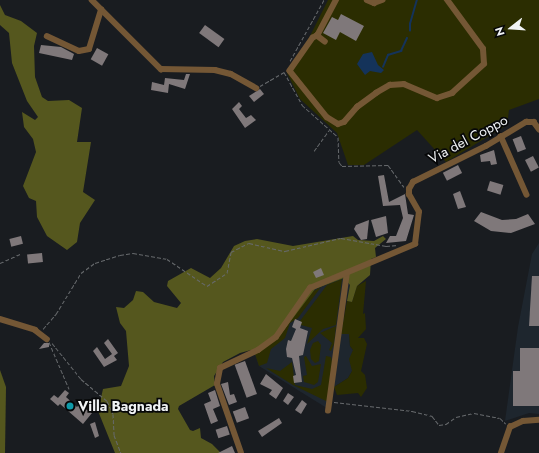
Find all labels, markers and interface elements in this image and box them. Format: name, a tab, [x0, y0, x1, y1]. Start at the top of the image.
north arrow	[491, 8, 531, 48]
text: N	[491, 25, 508, 38]
street label: Via del Coppo	[426, 111, 510, 167]
place label: Villa Bagnada	[78, 398, 169, 414]
marker: Villa Bagnada	[65, 401, 75, 411]

